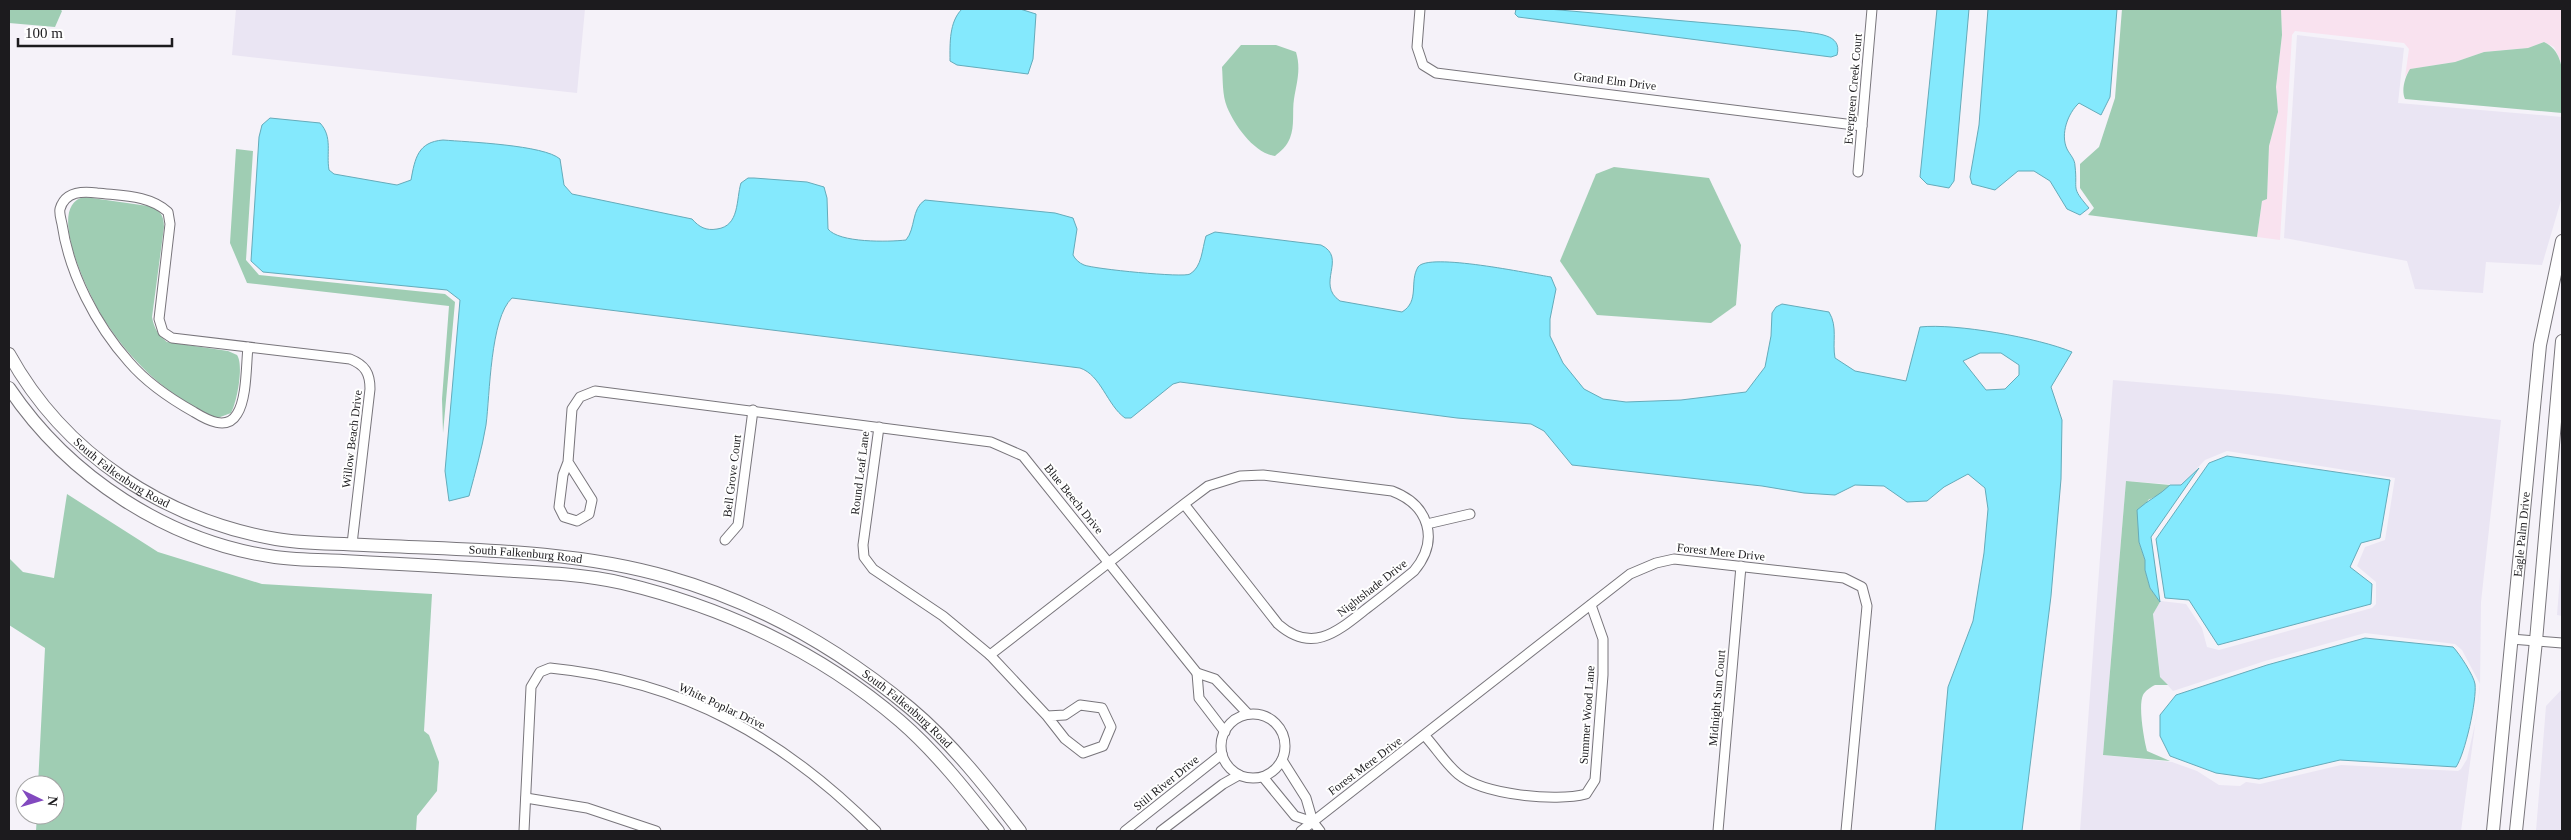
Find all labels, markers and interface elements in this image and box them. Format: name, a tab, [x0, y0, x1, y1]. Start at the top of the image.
scale bar	[18, 15, 171, 47]
text: 100 m	[25, 25, 63, 41]
street label: Evergreen Creek Court	[1841, 32, 1865, 145]
street label: Grand Elm Drive	[1573, 69, 1657, 93]
street label: Willow Beach Drive	[339, 389, 365, 489]
street label: Round Leaf Lane	[848, 430, 872, 516]
street label: Bell Grove Court	[720, 433, 744, 518]
street label: South Falkenburg Road	[71, 435, 172, 511]
street label: Blue Beech Drive	[1042, 461, 1106, 537]
street label: Eagle Palm Drive	[2511, 491, 2533, 578]
street label: Forest Mere Drive	[1676, 540, 1766, 564]
street label: South Falkenburg Road	[468, 542, 583, 566]
street label: Nightshade Drive	[1334, 556, 1410, 620]
street label: Midnight Sun Court	[1706, 649, 1728, 747]
street label: Summer Wood Lane	[1577, 665, 1597, 765]
street label: South Falkenburg Road	[859, 666, 955, 751]
street label: White Poplar Drive	[676, 680, 768, 732]
street label: Forest Mere Drive	[1325, 734, 1405, 798]
street label: Still River Drive	[1131, 752, 1201, 814]
north arrow	[15, 775, 65, 825]
text: N	[45, 795, 60, 807]

